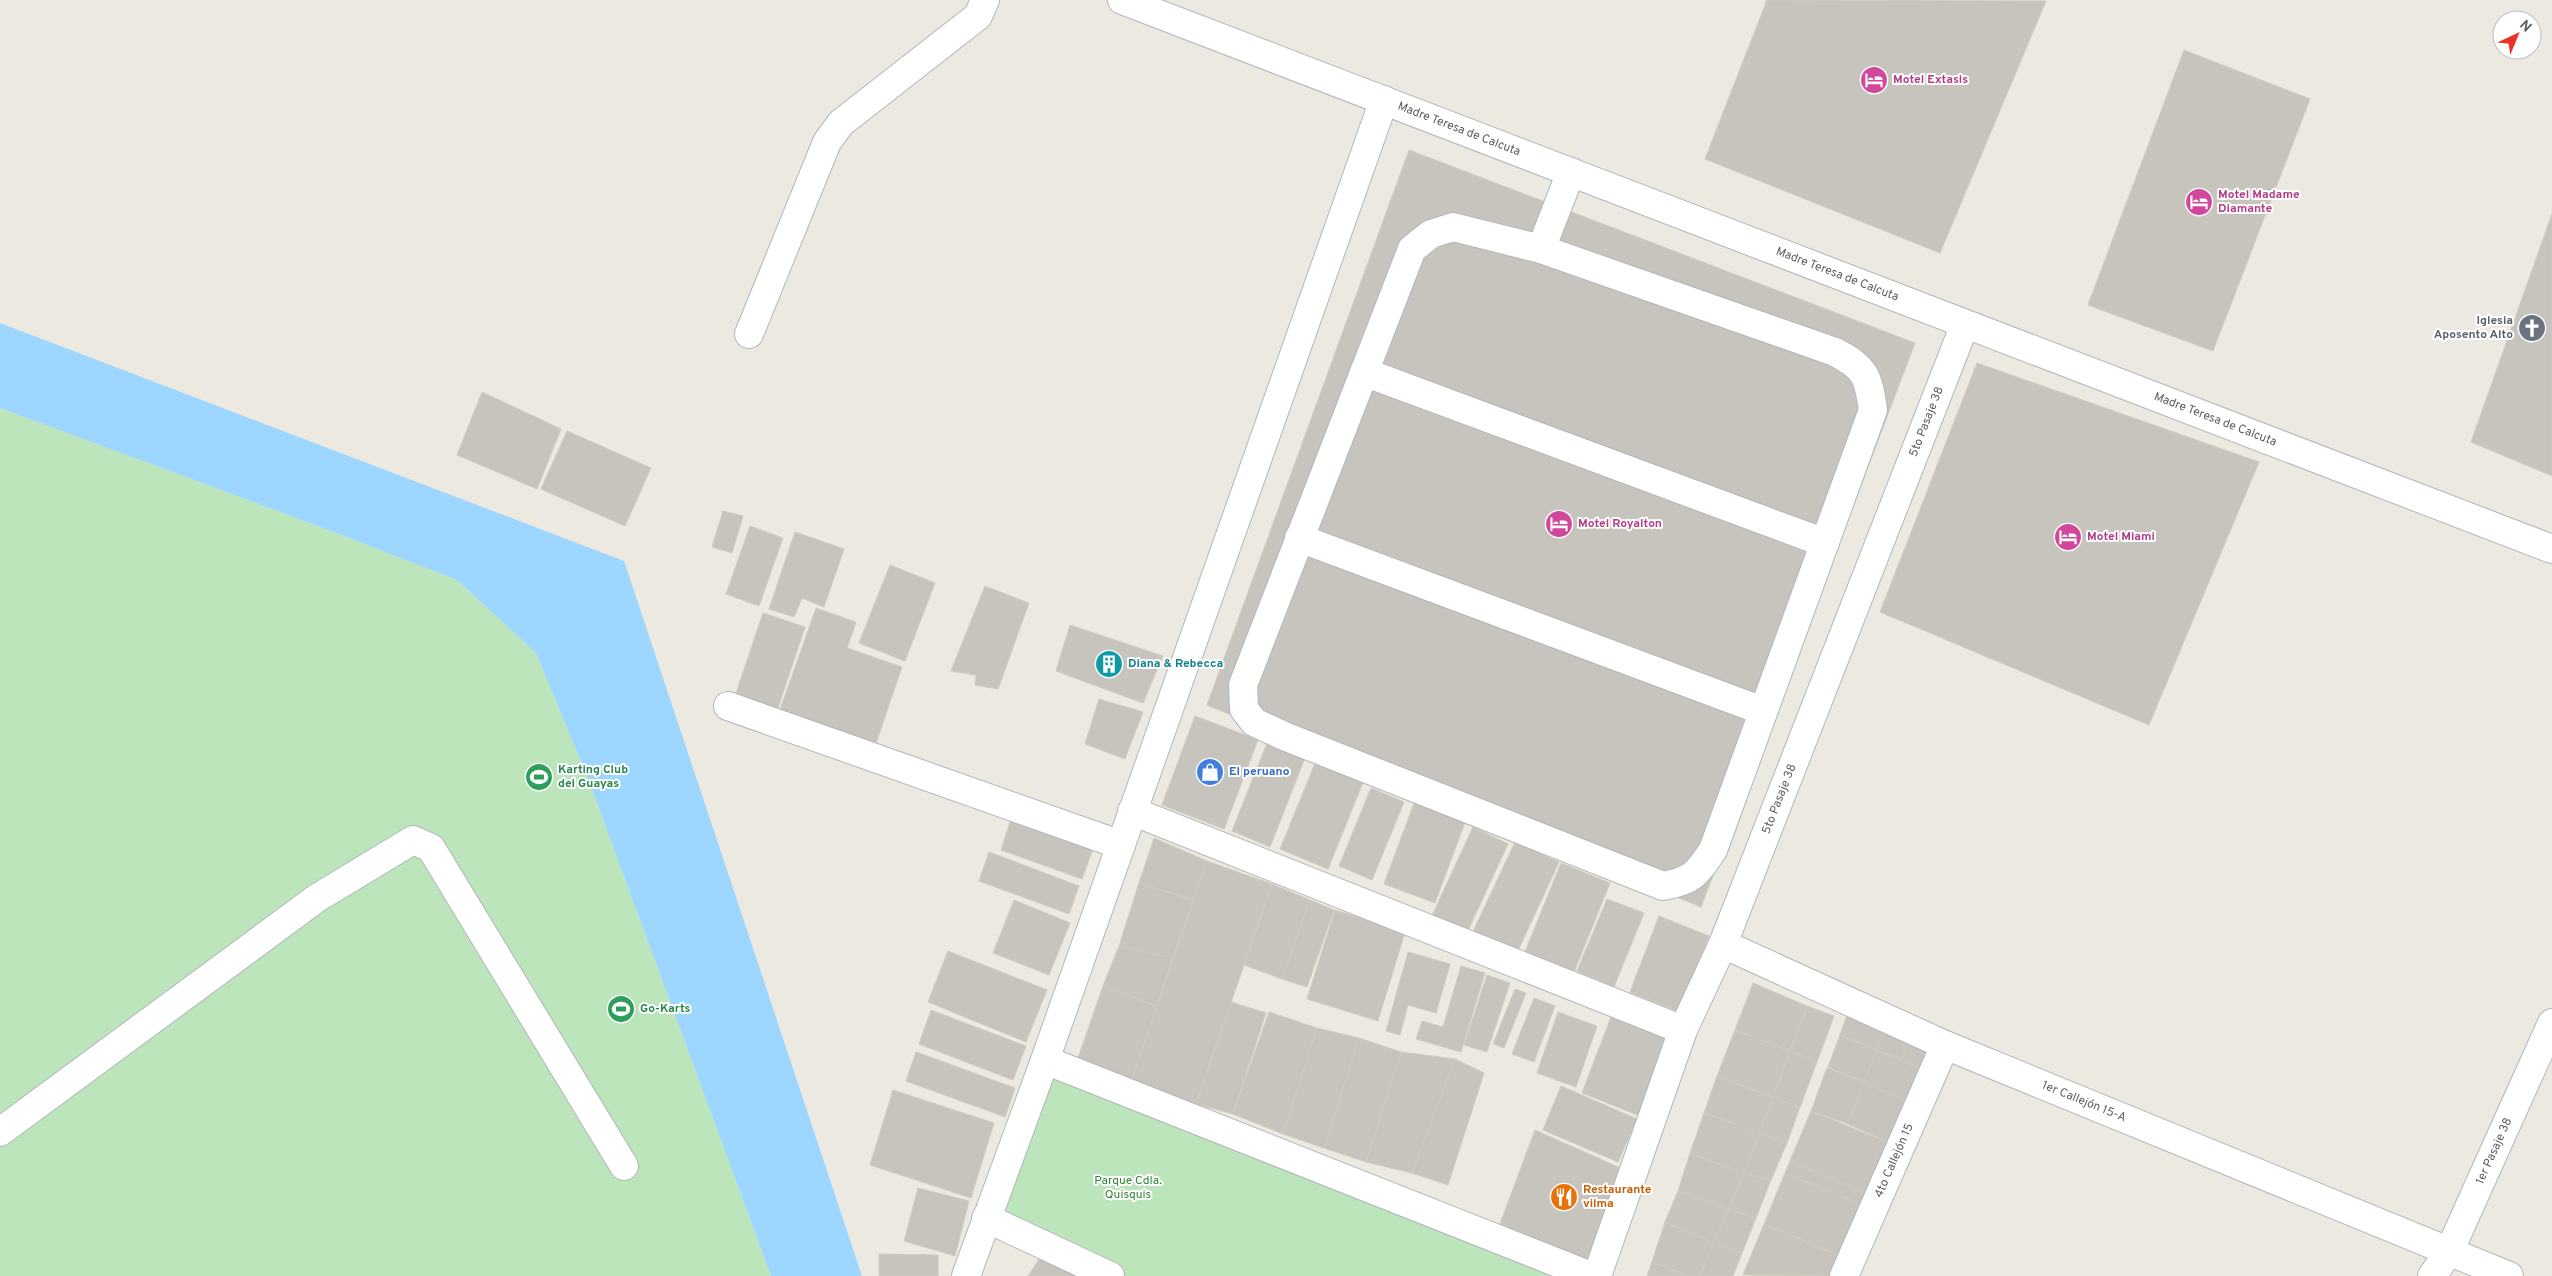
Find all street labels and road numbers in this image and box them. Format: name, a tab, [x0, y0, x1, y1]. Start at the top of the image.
street label: Madre Teresa de Calcuta	[1395, 99, 1523, 160]
street label: Madre Teresa de Calcuta	[1773, 244, 1901, 305]
street label: 5to Pasaje 38	[1906, 384, 1948, 459]
street label: Madre Teresa de Calcuta	[2152, 389, 2279, 451]
street label: 5to Pasaje 38	[1759, 762, 1801, 837]
street label: 1er Callejón 15-A	[2039, 1078, 2128, 1126]
street label: 1er Pasaje 38	[2472, 1115, 2516, 1187]
street label: 4to Callejón 15	[1871, 1121, 1918, 1200]

